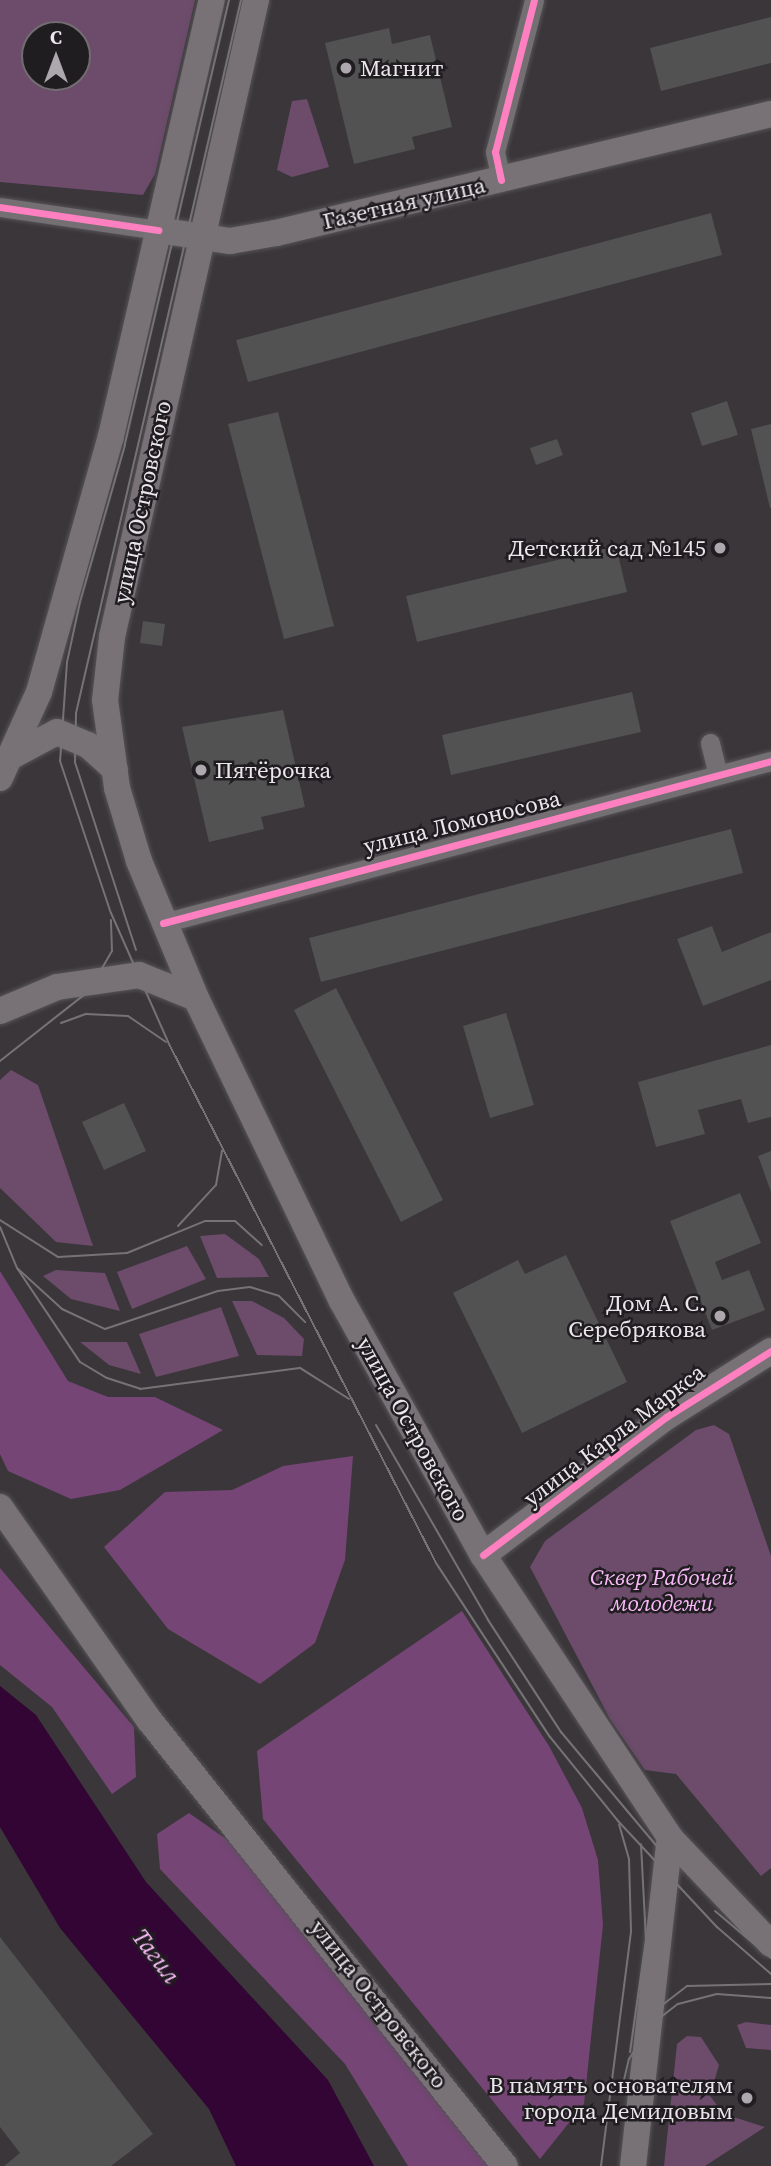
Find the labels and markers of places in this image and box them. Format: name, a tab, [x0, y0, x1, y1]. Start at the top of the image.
place label: Магнит	[360, 54, 443, 82]
marker: Магнит	[338, 60, 354, 76]
place label: Детский сад №145	[508, 534, 706, 562]
marker: Детский сад №145	[712, 540, 728, 556]
place label: Пятёрочка	[215, 756, 331, 784]
marker: Пятёрочка	[193, 762, 209, 778]
place label: Дом А. С. Серебрякова	[568, 1289, 706, 1343]
marker: Дом А. С. Серебрякова	[712, 1308, 728, 1324]
place label: В память основателям города Демидовым	[489, 2071, 733, 2125]
marker: В память основателям города Демидовым	[739, 2090, 755, 2106]

